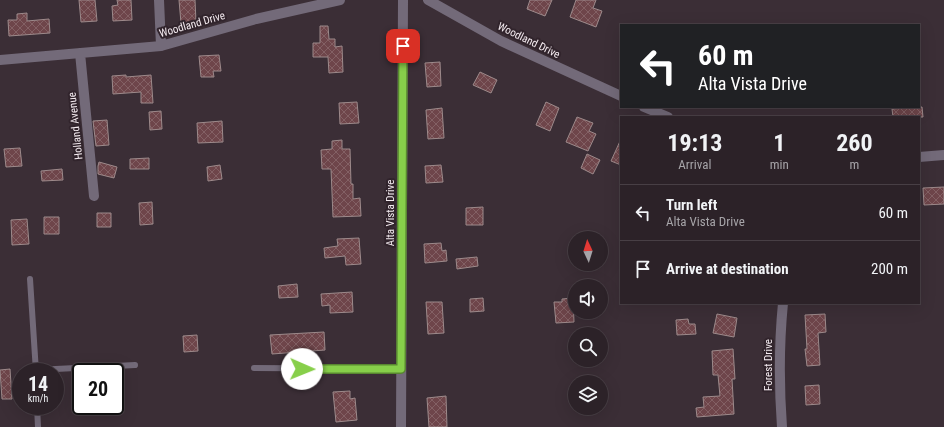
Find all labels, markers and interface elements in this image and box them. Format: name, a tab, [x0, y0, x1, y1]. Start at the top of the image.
street label: Woodland Drive	[158, 9, 226, 40]
street label: Woodland Drive	[495, 20, 562, 61]
pin	[386, 29, 420, 63]
icon: arrive	[392, 35, 414, 57]
text: 60 m	[698, 39, 754, 72]
icon: left	[632, 40, 684, 92]
text: Alta Vista Drive	[698, 73, 807, 94]
street label: Holland Avenue	[65, 92, 85, 160]
text: 19:13	[667, 129, 722, 157]
text: 1	[773, 129, 785, 157]
text: 260	[836, 129, 873, 157]
text: Arrival	[678, 157, 711, 172]
text: min	[770, 157, 789, 172]
text: m	[850, 157, 859, 172]
street label: Alta Vista Drive	[384, 180, 397, 246]
text: Turn left	[666, 196, 717, 214]
icon: left	[632, 202, 654, 224]
text: 60 m	[878, 204, 908, 222]
text: Alta Vista Drive	[666, 214, 745, 229]
north arrow	[568, 231, 608, 271]
map controls	[568, 231, 608, 415]
icon: arrive	[632, 258, 654, 280]
text: Arrive at destination	[666, 260, 789, 278]
text: 200 m	[871, 260, 908, 278]
button: sound	[568, 279, 608, 319]
button: search	[568, 327, 608, 367]
street label: Forest Drive	[762, 339, 775, 391]
position arrow	[281, 348, 323, 390]
speed limit sign: 20	[72, 363, 124, 415]
text: 14	[28, 372, 48, 396]
button: layers	[568, 375, 608, 415]
text: km/h	[28, 393, 48, 404]

